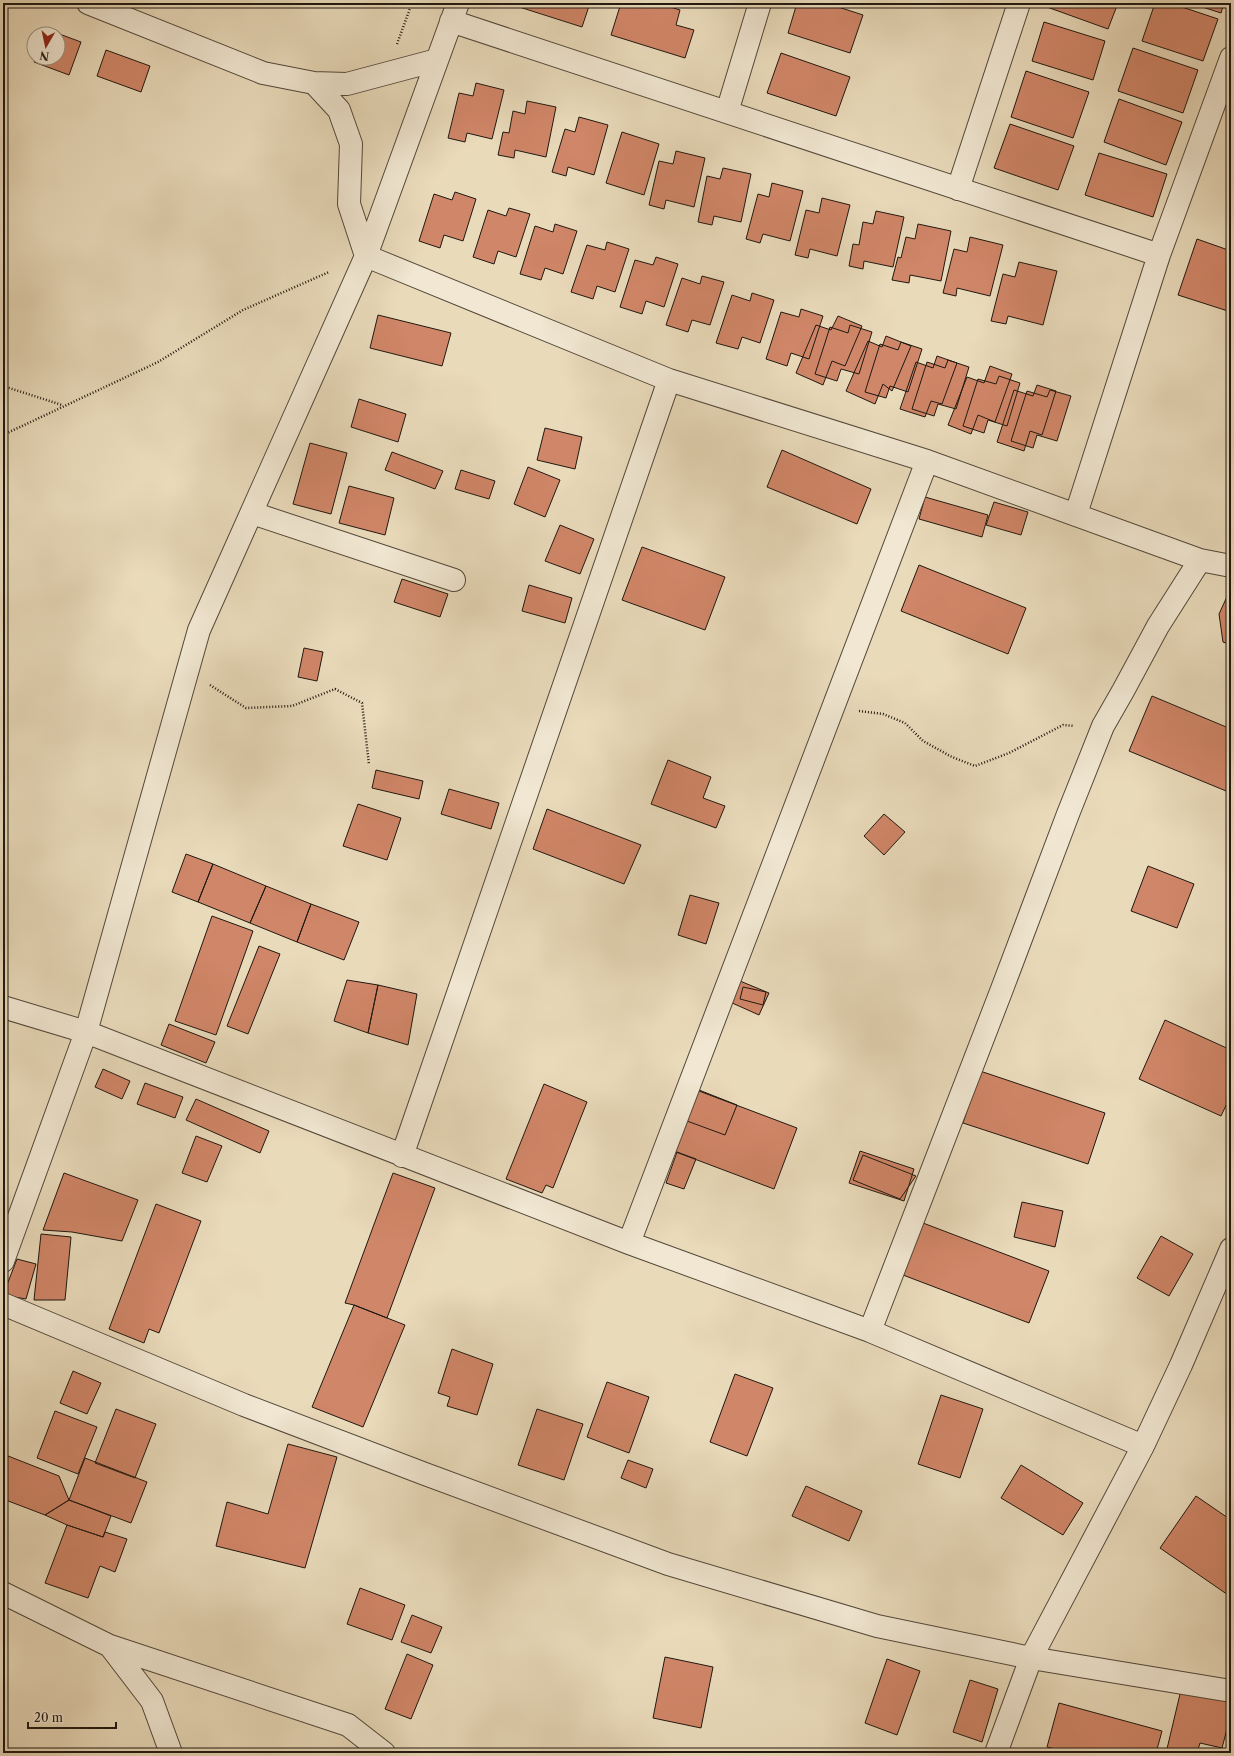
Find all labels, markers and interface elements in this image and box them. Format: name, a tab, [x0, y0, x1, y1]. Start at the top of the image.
north arrow	[26, 26, 66, 66]
text: N	[38, 48, 50, 64]
scale bar	[28, 1704, 116, 1730]
text: 20 m	[34, 1710, 63, 1725]

